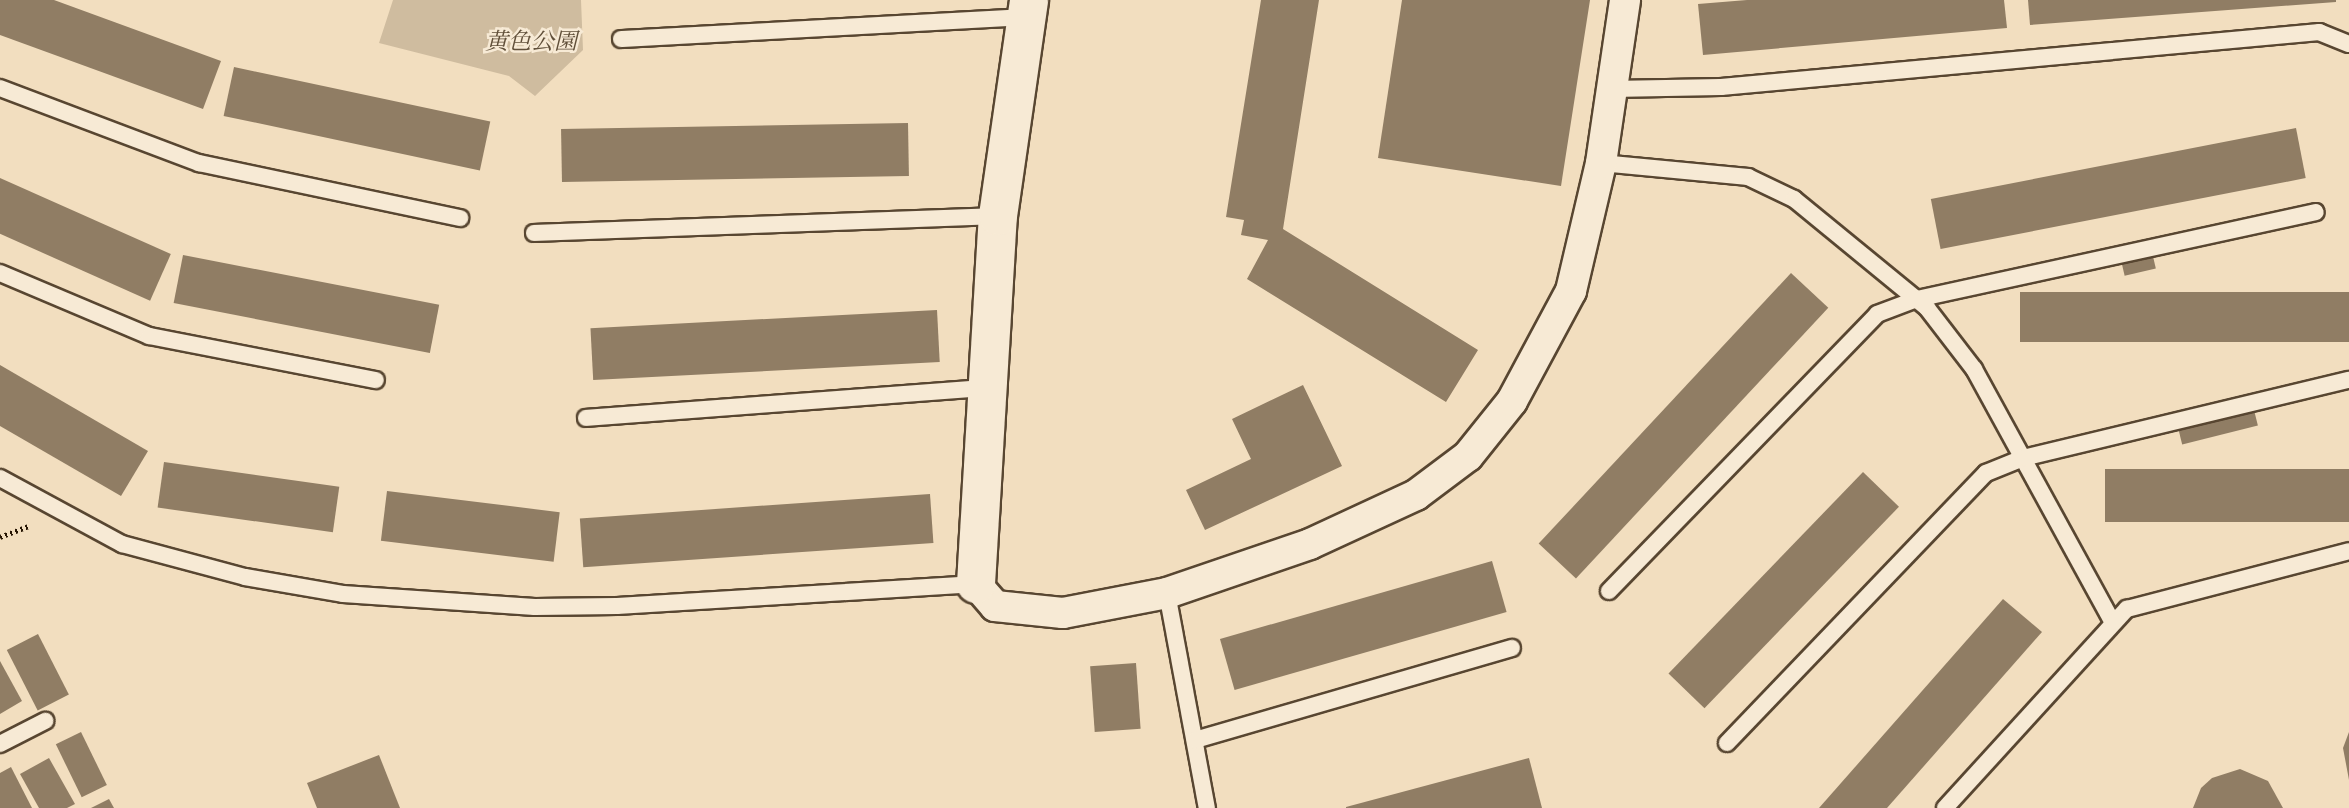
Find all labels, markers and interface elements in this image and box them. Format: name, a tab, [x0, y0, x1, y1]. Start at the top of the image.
park label: 黄色公園	[485, 27, 577, 55]

